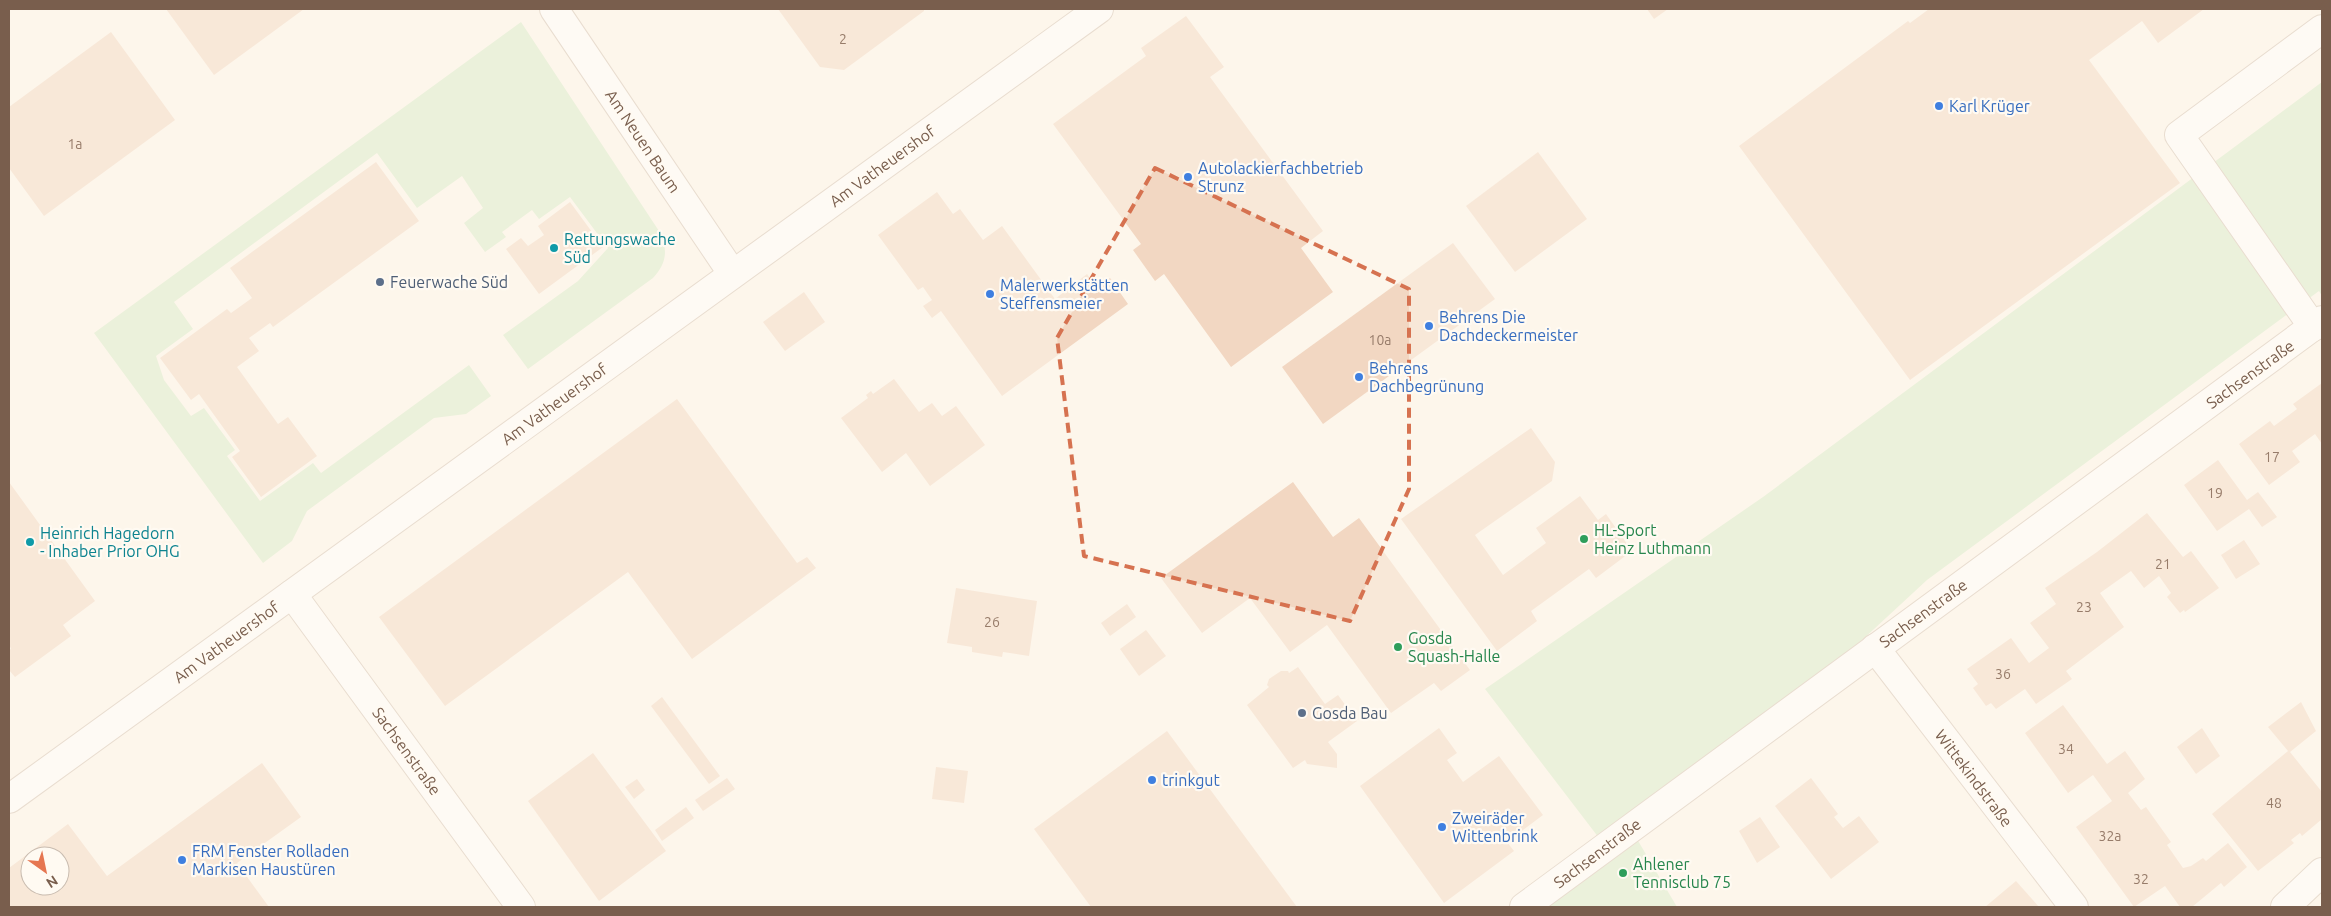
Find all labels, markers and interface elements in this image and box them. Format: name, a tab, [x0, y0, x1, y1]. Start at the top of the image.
house number: 2	[839, 31, 847, 47]
street label: Am Neuen Baum	[602, 86, 684, 196]
place label: Karl Krüger	[1949, 97, 2030, 115]
marker: Karl Krüger	[1933, 100, 1945, 112]
street label: Am Vatheuershof	[826, 121, 939, 210]
house number: 1a	[67, 136, 83, 152]
place label: Autolackierfachbetrieb Strunz	[1198, 159, 1363, 195]
marker: Autolackierfachbetrieb Strunz	[1182, 171, 1194, 183]
place label: Rettungswache Süd	[564, 230, 676, 266]
marker: Rettungswache Süd	[548, 242, 560, 254]
place label: Feuerwache Süd	[390, 273, 508, 291]
marker: Feuerwache Süd	[374, 276, 386, 288]
place label: Malerwerkstätten Steffensmeier	[1000, 276, 1129, 312]
marker: Malerwerkstätten Steffensmeier	[984, 288, 996, 300]
place label: Behrens Die Dachdeckermeister	[1439, 308, 1578, 344]
marker: Behrens Die Dachdeckermeister	[1423, 320, 1435, 332]
house number: 10a	[1369, 332, 1392, 348]
street label: Sachsenstraße	[2203, 336, 2297, 412]
street label: Am Vatheuershof	[498, 359, 611, 448]
place label: Behrens Dachbegrünung	[1369, 359, 1484, 395]
marker: Behrens Dachbegrünung	[1353, 371, 1365, 383]
house number: 17	[2264, 449, 2280, 465]
house number: 19	[2207, 485, 2223, 501]
place label: HL-Sport Heinz Luthmann	[1594, 521, 1711, 557]
place label: Heinrich Hagedorn - Inhaber Prior OHG	[40, 524, 180, 560]
marker: HL-Sport Heinz Luthmann	[1578, 533, 1590, 545]
marker: Heinrich Hagedorn - Inhaber Prior OHG	[24, 536, 36, 548]
house number: 21	[2155, 556, 2171, 572]
street label: Sachsenstraße	[1876, 575, 1970, 651]
street label: Am Vatheuershof	[170, 597, 283, 686]
house number: 23	[2076, 599, 2092, 615]
house number: 26	[984, 614, 1000, 630]
place label: Gosda Squash-Halle	[1408, 629, 1500, 665]
marker: Gosda Squash-Halle	[1392, 641, 1404, 653]
house number: 36	[1995, 666, 2011, 682]
street label: Sachsenstraße	[369, 704, 445, 798]
place label: Gosda Bau	[1312, 704, 1388, 722]
marker: Gosda Bau	[1296, 707, 1308, 719]
street label: Wittekindstraße	[1932, 726, 2016, 830]
house number: 34	[2058, 741, 2074, 757]
place label: trinkgut	[1162, 771, 1220, 789]
marker: trinkgut	[1146, 774, 1158, 786]
house number: 48	[2266, 795, 2282, 811]
place label: Zweiräder Wittenbrink	[1452, 809, 1538, 845]
street label: Sachsenstraße	[1550, 814, 1644, 892]
marker: Zweiräder Wittenbrink	[1436, 821, 1448, 833]
house number: 32a	[2099, 828, 2122, 844]
place label: FRM Fenster Rolladen Markisen Haustüren	[192, 842, 349, 878]
north arrow	[20, 846, 70, 896]
marker: FRM Fenster Rolladen Markisen Haustüren	[176, 854, 188, 866]
place label: Ahlener Tennisclub 75	[1633, 855, 1731, 891]
marker: Ahlener Tennisclub 75	[1617, 867, 1629, 879]
house number: 32	[2133, 871, 2149, 887]
text: N	[43, 872, 61, 891]

